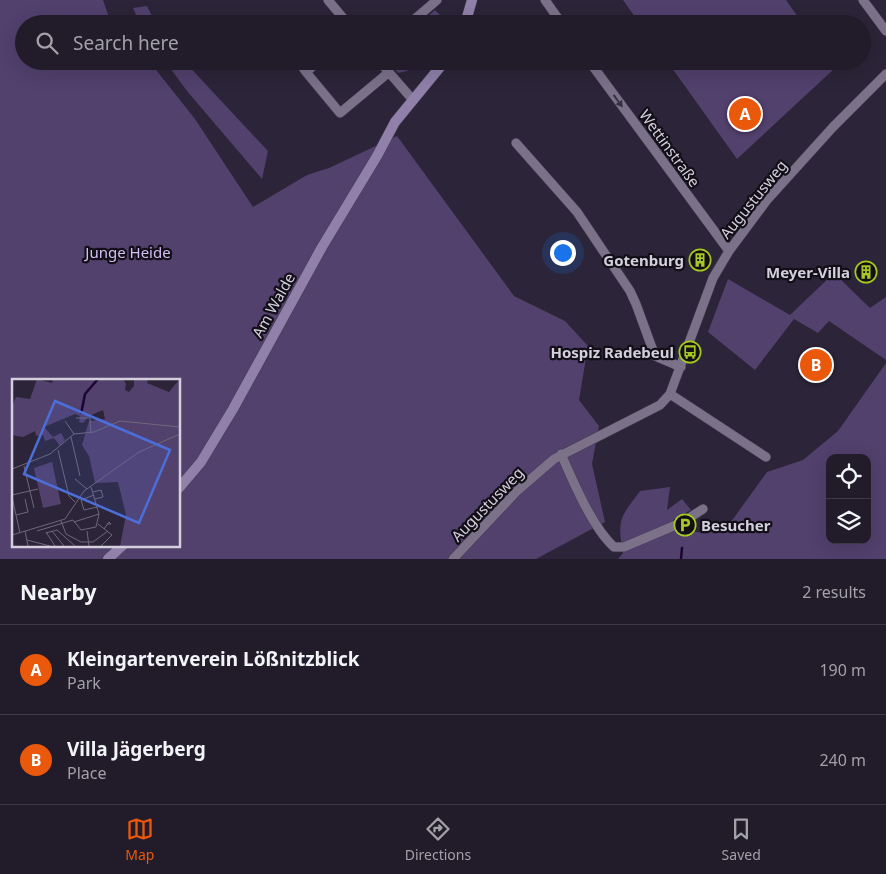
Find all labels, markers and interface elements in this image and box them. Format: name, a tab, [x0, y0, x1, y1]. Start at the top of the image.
search box	[15, 15, 871, 70]
icon: search	[33, 29, 61, 57]
text: Search here	[73, 30, 179, 56]
one-way arrow	[613, 94, 623, 107]
pin: A	[729, 95, 761, 133]
street label: Wettinstraße	[635, 105, 705, 191]
street label: Augustusweg	[715, 155, 791, 243]
your location	[550, 240, 576, 266]
park label: Junge Heide	[83, 242, 171, 262]
building icon: Gotenburg	[688, 248, 712, 272]
place label: Gotenburg	[603, 250, 684, 270]
building icon: Meyer-Villa	[854, 260, 878, 284]
place label: Meyer-Villa	[766, 262, 850, 282]
street label: Am Walde	[247, 269, 299, 341]
bus stop icon: Hospiz Radebeul	[678, 340, 702, 364]
place label: Hospiz Radebeul	[550, 342, 674, 362]
pin: B	[800, 346, 832, 384]
inset map	[12, 379, 180, 546]
map controls	[826, 454, 871, 544]
button: locate	[826, 454, 871, 499]
street label: Augustusweg	[447, 463, 527, 545]
button: layers	[826, 499, 871, 544]
parking icon: Besucher	[673, 513, 697, 537]
place label: Besucher	[701, 515, 771, 535]
text: Nearby	[20, 578, 96, 606]
text: 2 results	[802, 581, 866, 603]
text: Kleingartenverein Lößnitzblick	[67, 646, 360, 672]
text: A	[30, 659, 42, 681]
text: 190 m	[819, 659, 866, 681]
text: Park	[67, 672, 101, 694]
text: Villa Jägerberg	[67, 736, 206, 762]
text: B	[31, 749, 41, 771]
text: 240 m	[819, 749, 866, 771]
text: Place	[67, 762, 107, 784]
tab: Map	[125, 815, 154, 864]
tab: Directions	[405, 815, 471, 864]
tab: Saved	[722, 815, 761, 864]

